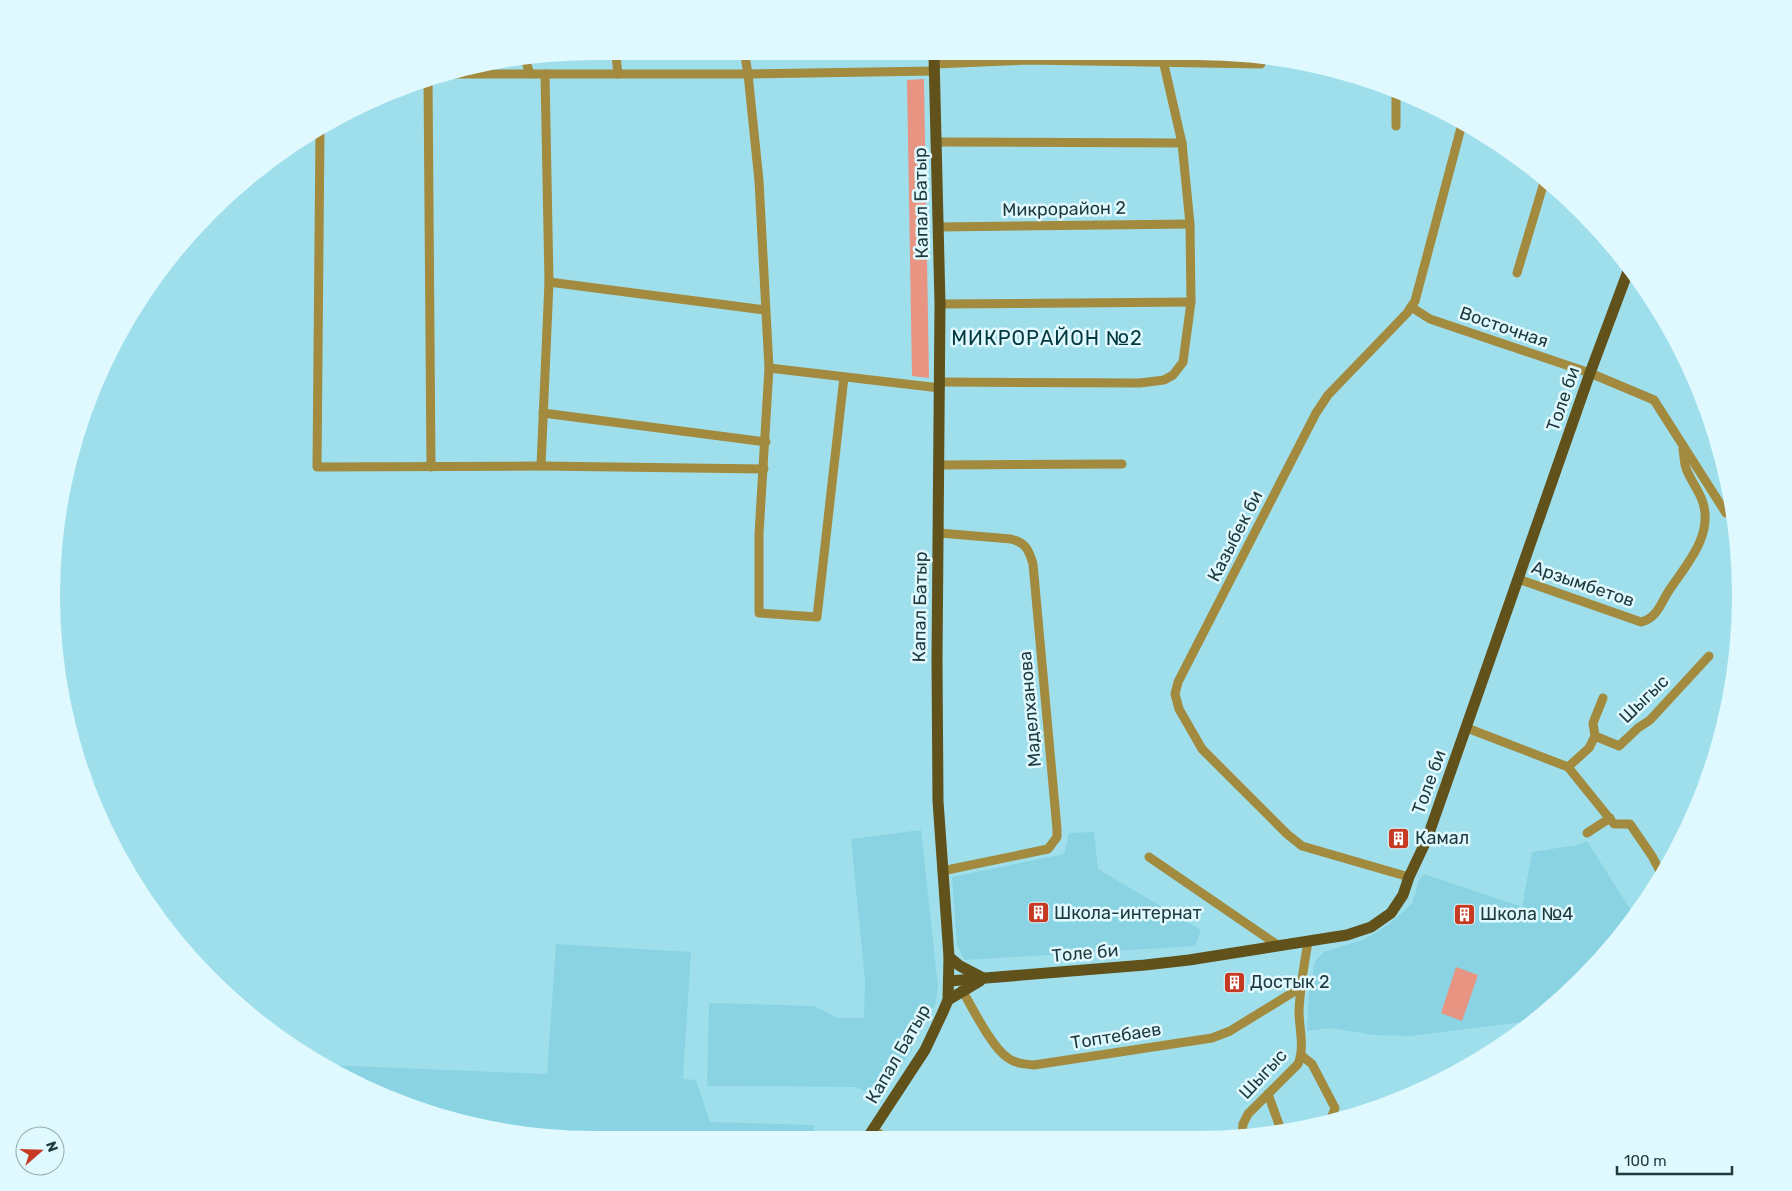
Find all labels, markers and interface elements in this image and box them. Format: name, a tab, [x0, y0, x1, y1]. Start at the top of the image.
street label: Капал Батыр	[909, 147, 933, 259]
street label: Микрорайон 2	[1002, 197, 1126, 221]
street label: Восточная	[1457, 302, 1551, 352]
district label: МИКРОРАЙОН №2	[951, 326, 1143, 350]
street label: Толе би	[1542, 364, 1584, 434]
street label: Казыбек би	[1203, 487, 1267, 585]
street label: Капал Батыр	[908, 551, 932, 663]
street label: Арзымбетов	[1529, 556, 1637, 612]
street label: Маделханова	[1014, 650, 1046, 768]
street label: Шыгыс	[1615, 670, 1673, 728]
street label: Толе би	[1407, 747, 1451, 817]
building icon: Камал	[1387, 826, 1411, 850]
place label: Камал	[1415, 827, 1469, 849]
building icon: Школа-интернат	[1026, 901, 1050, 925]
place label: Школа-интернат	[1054, 902, 1202, 924]
building icon: Школа №4	[1452, 902, 1476, 926]
place label: Школа №4	[1480, 903, 1573, 925]
street label: Толе би	[1051, 939, 1119, 967]
building icon: Достык 2	[1222, 970, 1246, 994]
place label: Достык 2	[1250, 971, 1330, 993]
street label: Капал Батыр	[861, 1000, 935, 1108]
street label: Топтебаев	[1069, 1018, 1163, 1054]
street label: Шыгыс	[1234, 1044, 1292, 1104]
north arrow	[15, 1126, 65, 1176]
text: N	[42, 1139, 61, 1154]
scale bar	[1617, 1144, 1732, 1176]
text: 100 m	[1624, 1152, 1666, 1170]

